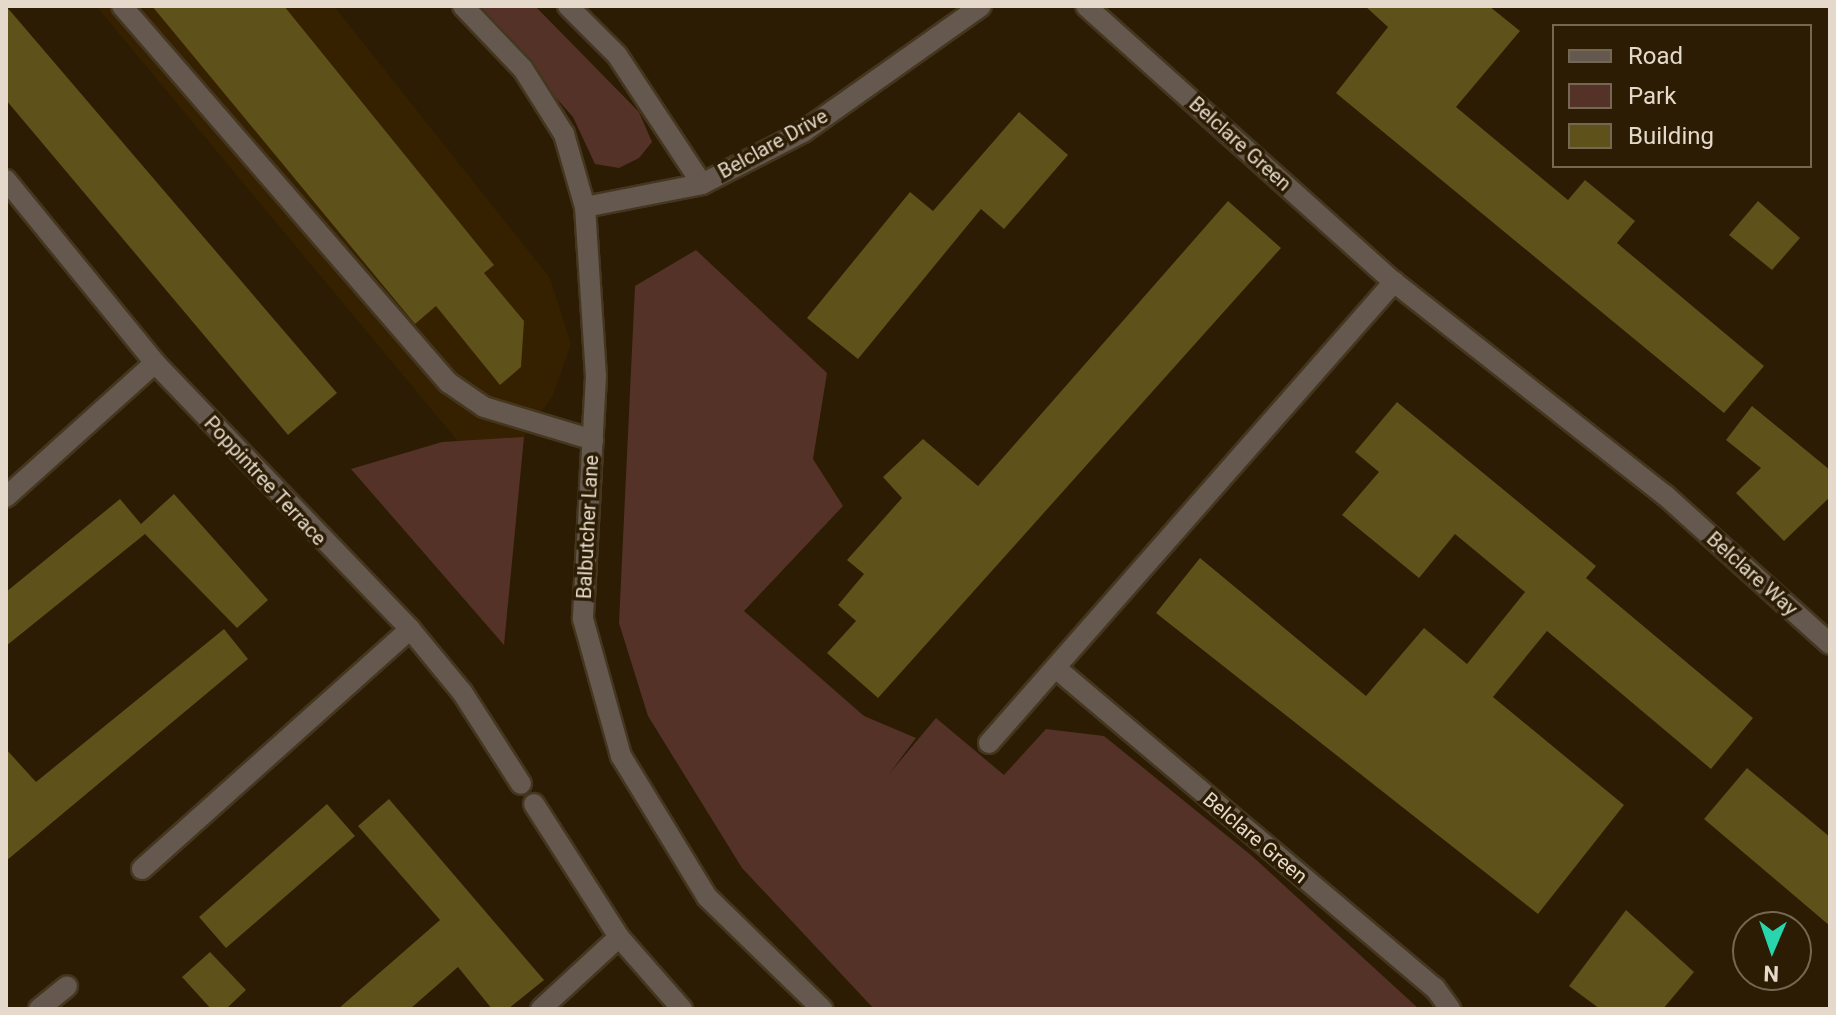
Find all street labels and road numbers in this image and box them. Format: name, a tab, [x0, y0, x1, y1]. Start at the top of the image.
street label: Belclare Green	[1184, 92, 1296, 196]
street label: Belclare Drive	[714, 104, 832, 184]
street label: Poppintree Terrace	[199, 411, 331, 551]
street label: Balbutcher Lane	[572, 454, 604, 600]
street label: Belclare Way	[1702, 527, 1802, 621]
street label: Belclare Green	[1198, 787, 1312, 889]

